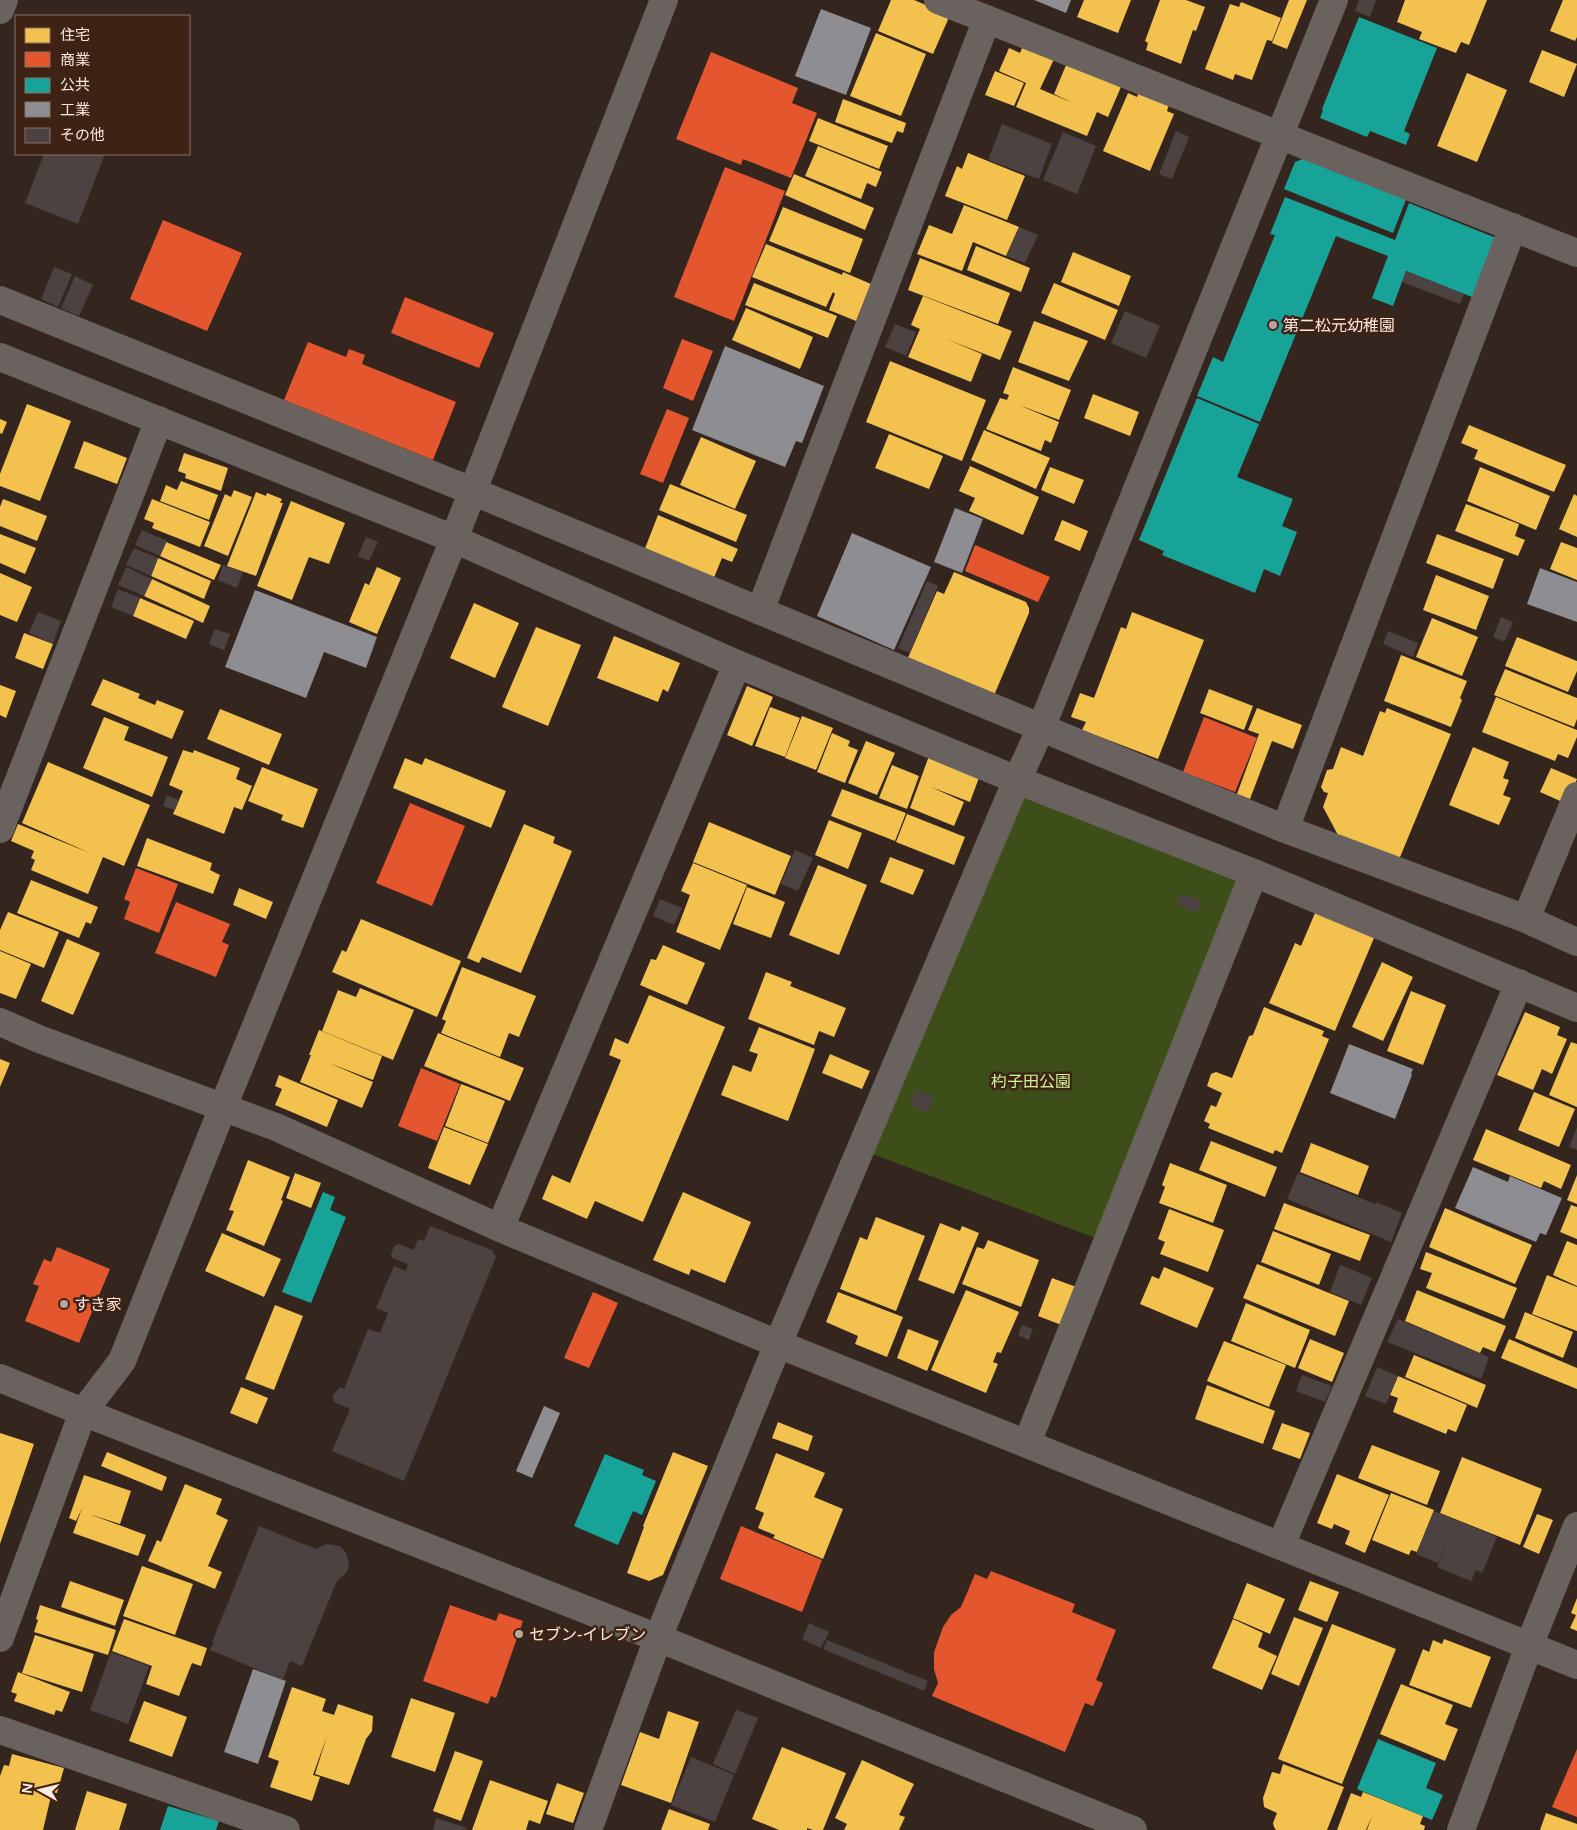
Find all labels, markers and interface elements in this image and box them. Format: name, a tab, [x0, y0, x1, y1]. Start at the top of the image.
legend	[15, 15, 190, 155]
text: 住宅	[60, 26, 90, 43]
text: 商業	[60, 51, 90, 68]
text: 公共	[60, 76, 90, 93]
text: 工業	[60, 101, 90, 118]
text: その他	[60, 126, 105, 143]
place label: 第二松元幼稚園	[1283, 317, 1395, 334]
marker: 第二松元幼稚園	[1267, 319, 1279, 331]
park label: 杓子田公園	[991, 1073, 1071, 1090]
place label: すき家	[74, 1296, 122, 1313]
marker: すき家	[58, 1298, 70, 1310]
place label: セブン-イレブン	[529, 1626, 646, 1643]
marker: セブン-イレブン	[513, 1628, 525, 1640]
north arrow	[15, 1765, 65, 1815]
text: N	[18, 1782, 36, 1794]

